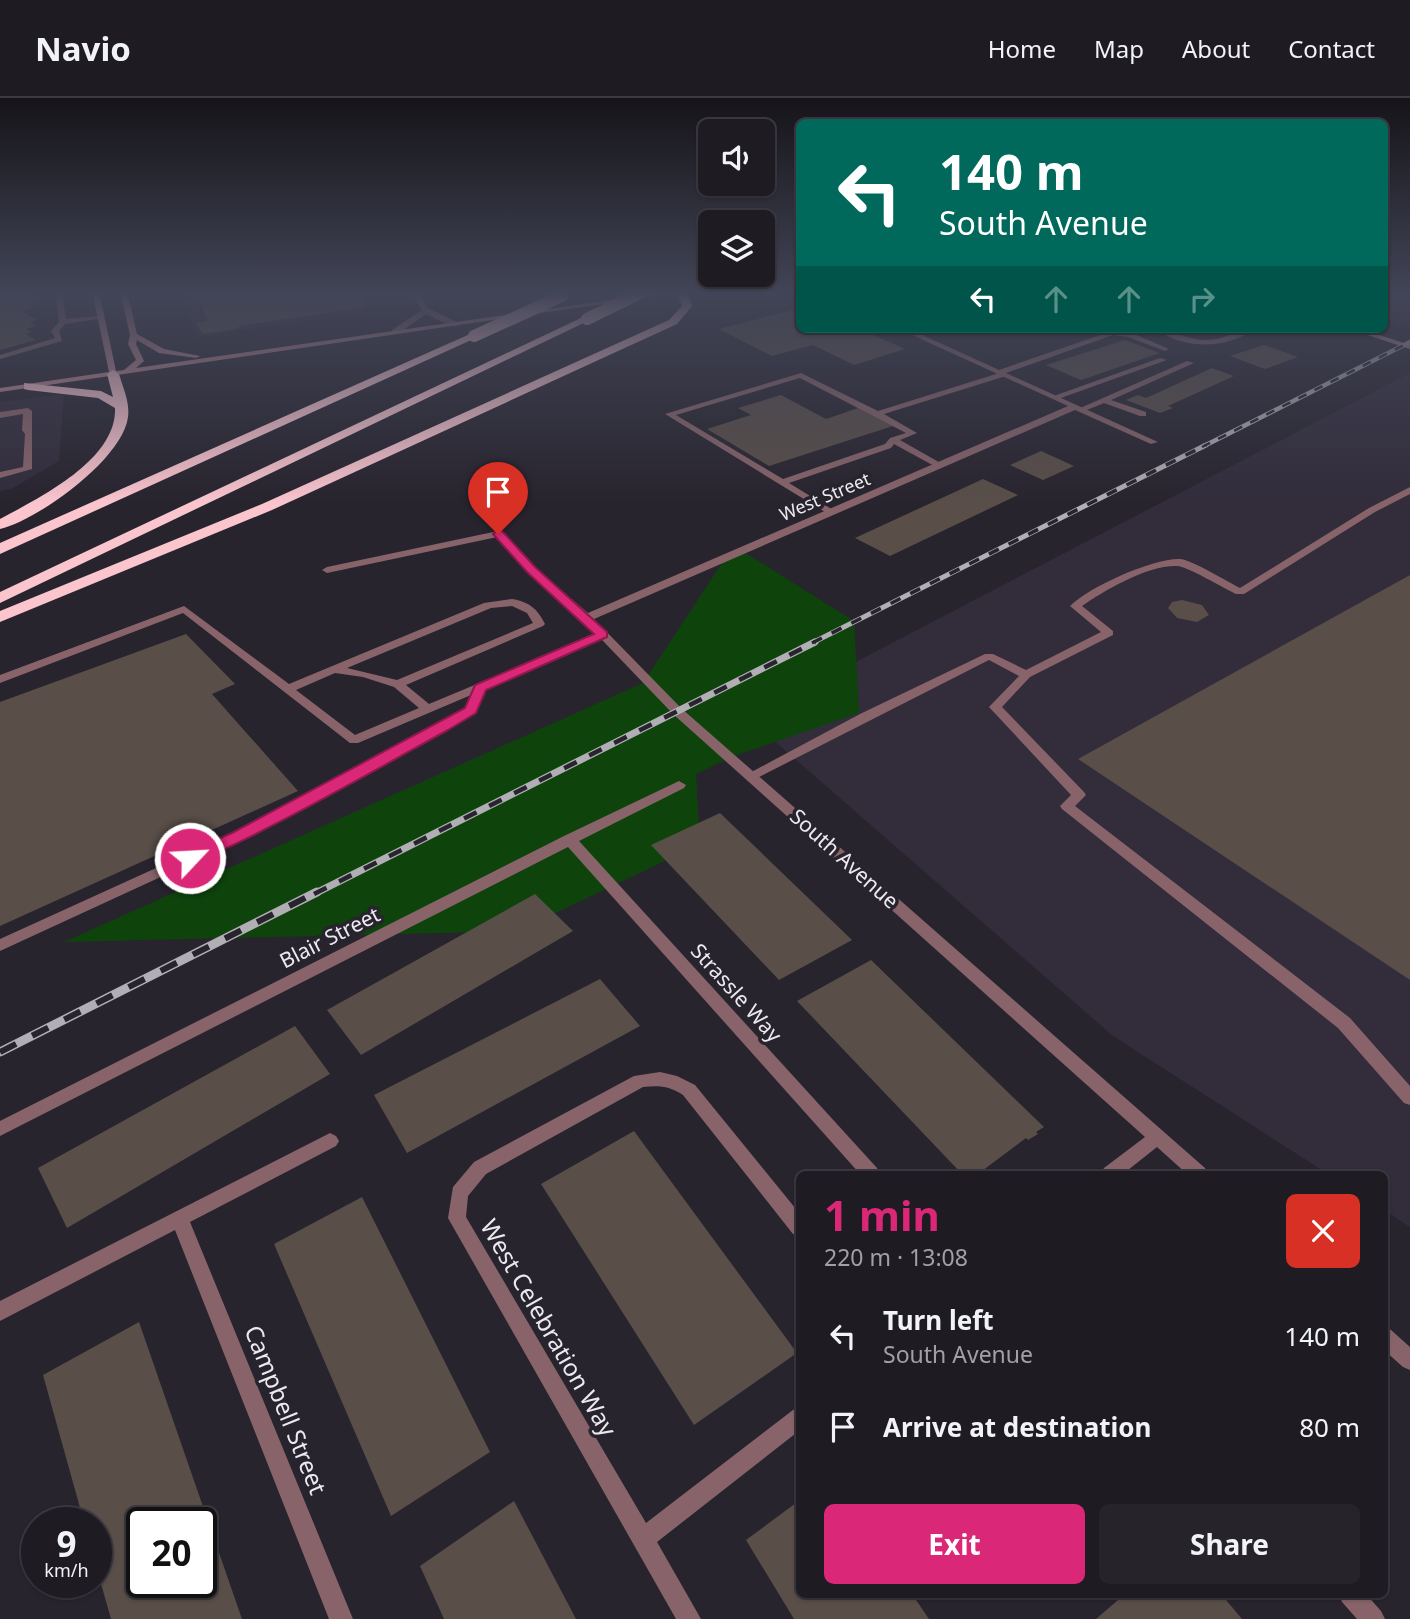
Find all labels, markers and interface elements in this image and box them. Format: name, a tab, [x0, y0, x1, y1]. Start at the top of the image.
text: Navio	[35, 26, 131, 71]
text: Home	[988, 32, 1056, 65]
text: Map	[1094, 32, 1144, 65]
text: About	[1182, 32, 1250, 65]
text: Contact	[1288, 32, 1375, 65]
map controls	[698, 119, 775, 287]
button: sound	[698, 119, 775, 196]
text: 140 m	[939, 138, 1084, 204]
icon: left	[824, 147, 915, 238]
text: South Avenue	[939, 201, 1148, 244]
button: layers	[698, 210, 775, 287]
icon: left	[964, 280, 1002, 318]
icon: ahead	[1037, 280, 1075, 318]
icon: ahead	[1110, 280, 1148, 318]
icon: right	[1183, 280, 1221, 318]
pin	[468, 462, 528, 534]
street label: West Street	[775, 466, 874, 526]
icon: arrive	[479, 473, 517, 511]
street label: South Avenue	[784, 802, 905, 914]
position arrow	[153, 821, 227, 895]
street label: Blair Street	[275, 900, 385, 974]
street label: Strassle Way	[685, 937, 789, 1048]
text: 1 min	[824, 1186, 940, 1243]
button: close	[1286, 1194, 1360, 1268]
street label: West Celebration Way	[474, 1213, 625, 1443]
text: 220 m · 13:08	[824, 1241, 968, 1273]
text: Turn left	[883, 1302, 994, 1338]
icon: left	[824, 1317, 862, 1355]
text: 140 m	[1284, 1318, 1360, 1354]
street label: Campbell Street	[237, 1320, 335, 1499]
text: South Avenue	[883, 1338, 1033, 1370]
icon: arrive	[824, 1408, 862, 1446]
text: Arrive at destination	[883, 1409, 1152, 1445]
text: 80 m	[1299, 1409, 1360, 1445]
button: Exit	[824, 1504, 1085, 1584]
button: Share	[1099, 1504, 1360, 1584]
speed limit sign: 20	[126, 1507, 217, 1598]
text: 9	[56, 1520, 77, 1567]
text: km/h	[44, 1558, 89, 1582]

